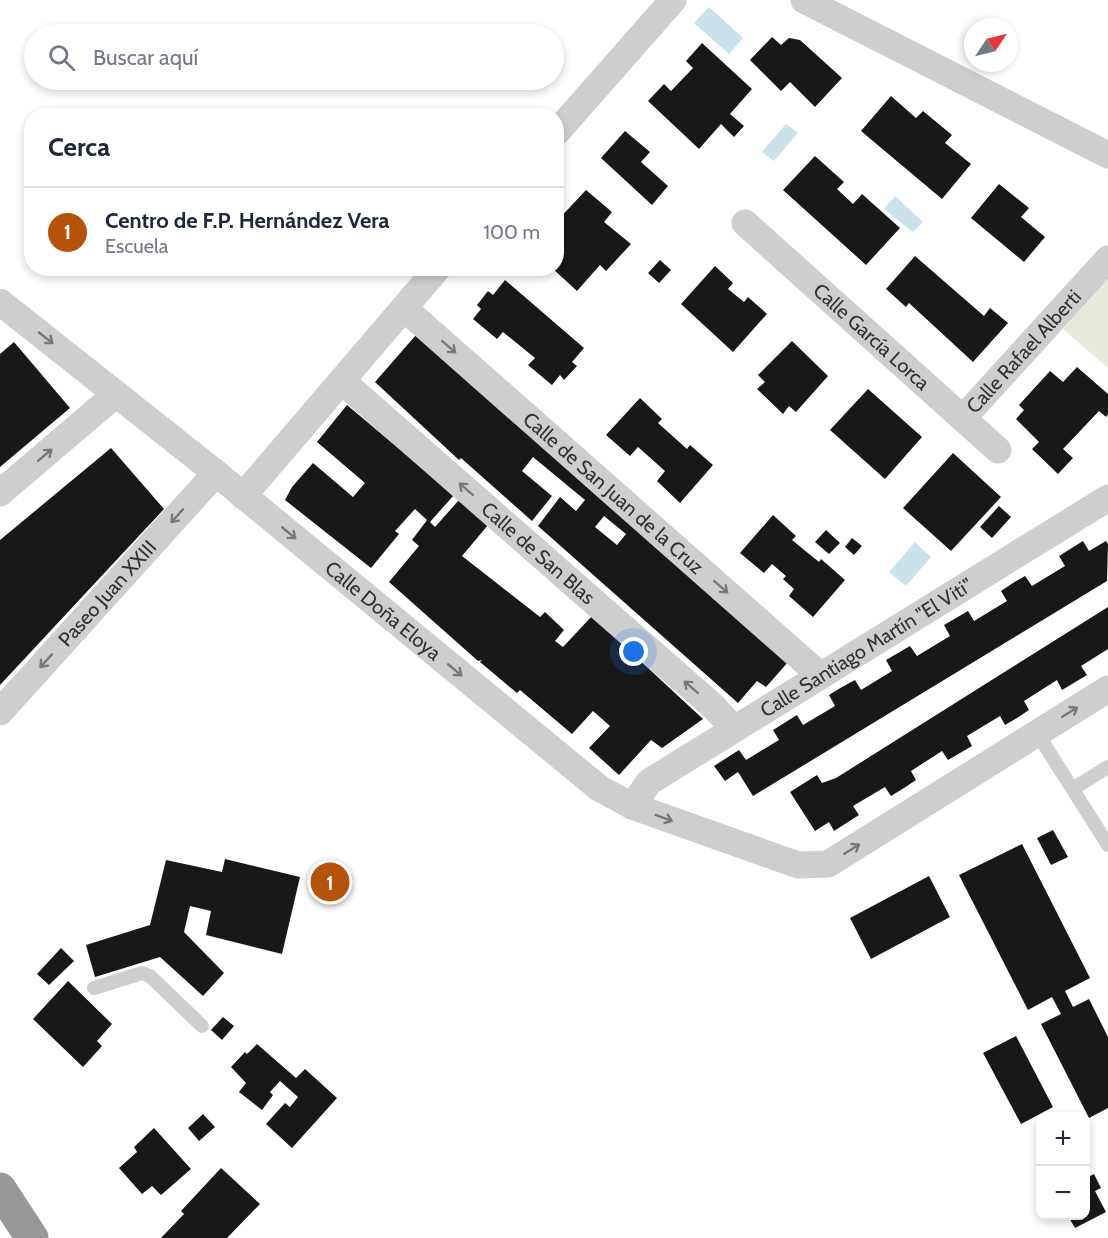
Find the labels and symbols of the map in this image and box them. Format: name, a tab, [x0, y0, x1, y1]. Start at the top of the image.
north arrow	[964, 18, 1018, 72]
street label: Calle García Lorca	[808, 278, 935, 395]
street label: Calle Rafael Alberti	[961, 285, 1086, 418]
one-way arrow	[37, 332, 53, 345]
one-way arrow	[441, 340, 456, 354]
street label: Calle de San Juan de la Cruz	[518, 407, 709, 579]
one-way arrow	[37, 448, 52, 462]
one-way arrow	[459, 482, 474, 496]
street label: Calle de San Blas	[476, 497, 600, 609]
one-way arrow	[170, 509, 184, 524]
one-way arrow	[280, 526, 296, 539]
street label: Paseo Juan XXIII	[53, 535, 161, 651]
street label: Calle Doña Eloya	[320, 556, 446, 665]
street label: Calle Santiago Martín "El Viti"	[756, 573, 977, 722]
one-way arrow	[713, 580, 728, 594]
your location	[619, 637, 648, 666]
one-way arrow	[39, 653, 53, 668]
one-way arrow	[447, 664, 463, 677]
one-way arrow	[684, 680, 699, 694]
one-way arrow	[1061, 706, 1078, 718]
one-way arrow	[654, 813, 673, 824]
one-way arrow	[843, 843, 860, 855]
pin: 1	[310, 860, 350, 904]

